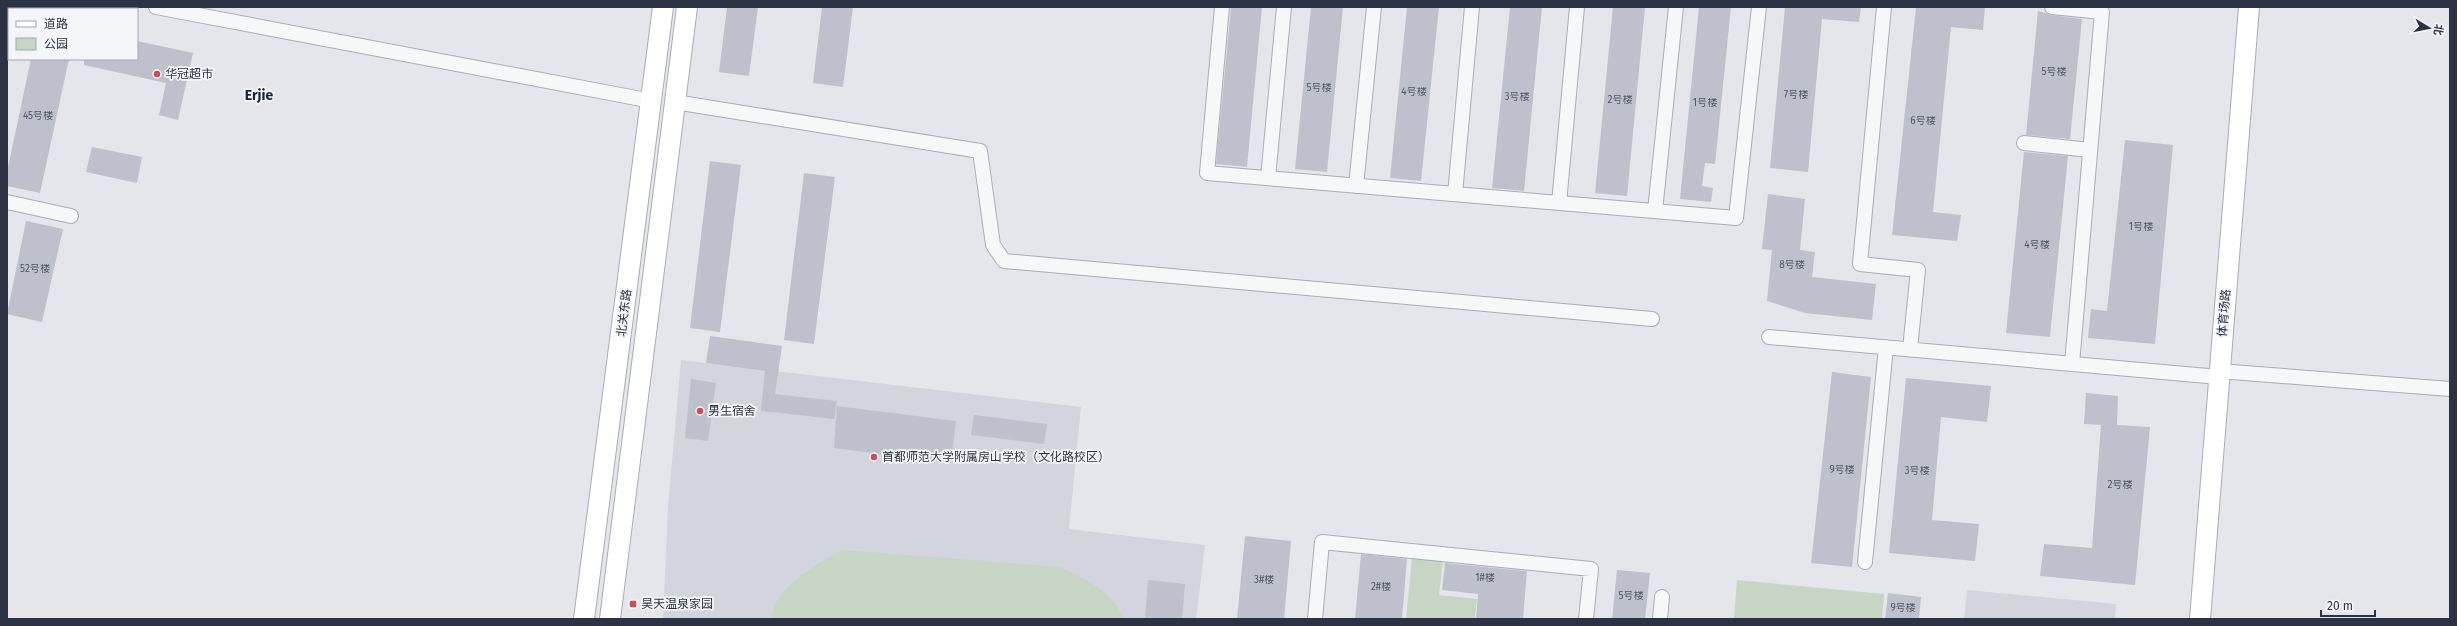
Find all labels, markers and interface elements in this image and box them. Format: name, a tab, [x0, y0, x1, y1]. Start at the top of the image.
legend	[8, 8, 138, 60]
north arrow	[2409, 8, 2449, 48]
text: 道路	[44, 17, 68, 31]
text: 北	[2431, 23, 2446, 36]
text: 公园	[44, 37, 68, 51]
house number: 5号楼	[2041, 66, 2067, 78]
place label: 华冠超市	[165, 67, 213, 81]
marker: 华冠超市	[152, 69, 162, 79]
house number: 5号楼	[1306, 82, 1332, 94]
house number: 4号楼	[1401, 86, 1427, 98]
district label: Erjie	[245, 87, 273, 104]
house number: 7号楼	[1784, 89, 1808, 101]
house number: 3号楼	[1505, 91, 1530, 103]
house number: 2号楼	[1608, 94, 1632, 106]
house number: 1号楼	[1693, 97, 1717, 109]
house number: 45号楼	[23, 110, 53, 122]
house number: 6号楼	[1910, 115, 1936, 127]
house number: 1号楼	[2129, 221, 2153, 233]
house number: 4号楼	[2024, 239, 2050, 251]
house number: 8号楼	[1779, 259, 1805, 271]
house number: 52号楼	[20, 263, 50, 275]
street label: 北关东路	[614, 288, 634, 338]
street label: 体育场路	[2215, 288, 2233, 338]
place label: 男生宿舍	[708, 404, 756, 418]
marker: 男生宿舍	[695, 406, 705, 416]
place label: 首都师范大学附属房山学校（文化路校区）	[882, 450, 1110, 464]
marker: 首都师范大学附属房山学校（文化路校区）	[869, 452, 879, 462]
house number: 9号楼	[1829, 464, 1855, 476]
house number: 3号楼	[1905, 465, 1930, 477]
house number: 2号楼	[2108, 479, 2132, 491]
house number: 1#楼	[1475, 572, 1495, 584]
house number: 3#楼	[1254, 574, 1274, 586]
house number: 2#楼	[1371, 581, 1391, 593]
house number: 5号楼	[1618, 590, 1644, 602]
scale bar	[2321, 592, 2375, 618]
place label: 昊天温泉家园	[641, 597, 713, 611]
marker: 昊天温泉家园	[628, 599, 638, 609]
text: 20 m	[2327, 599, 2353, 613]
house number: 9号楼	[1890, 602, 1916, 614]

